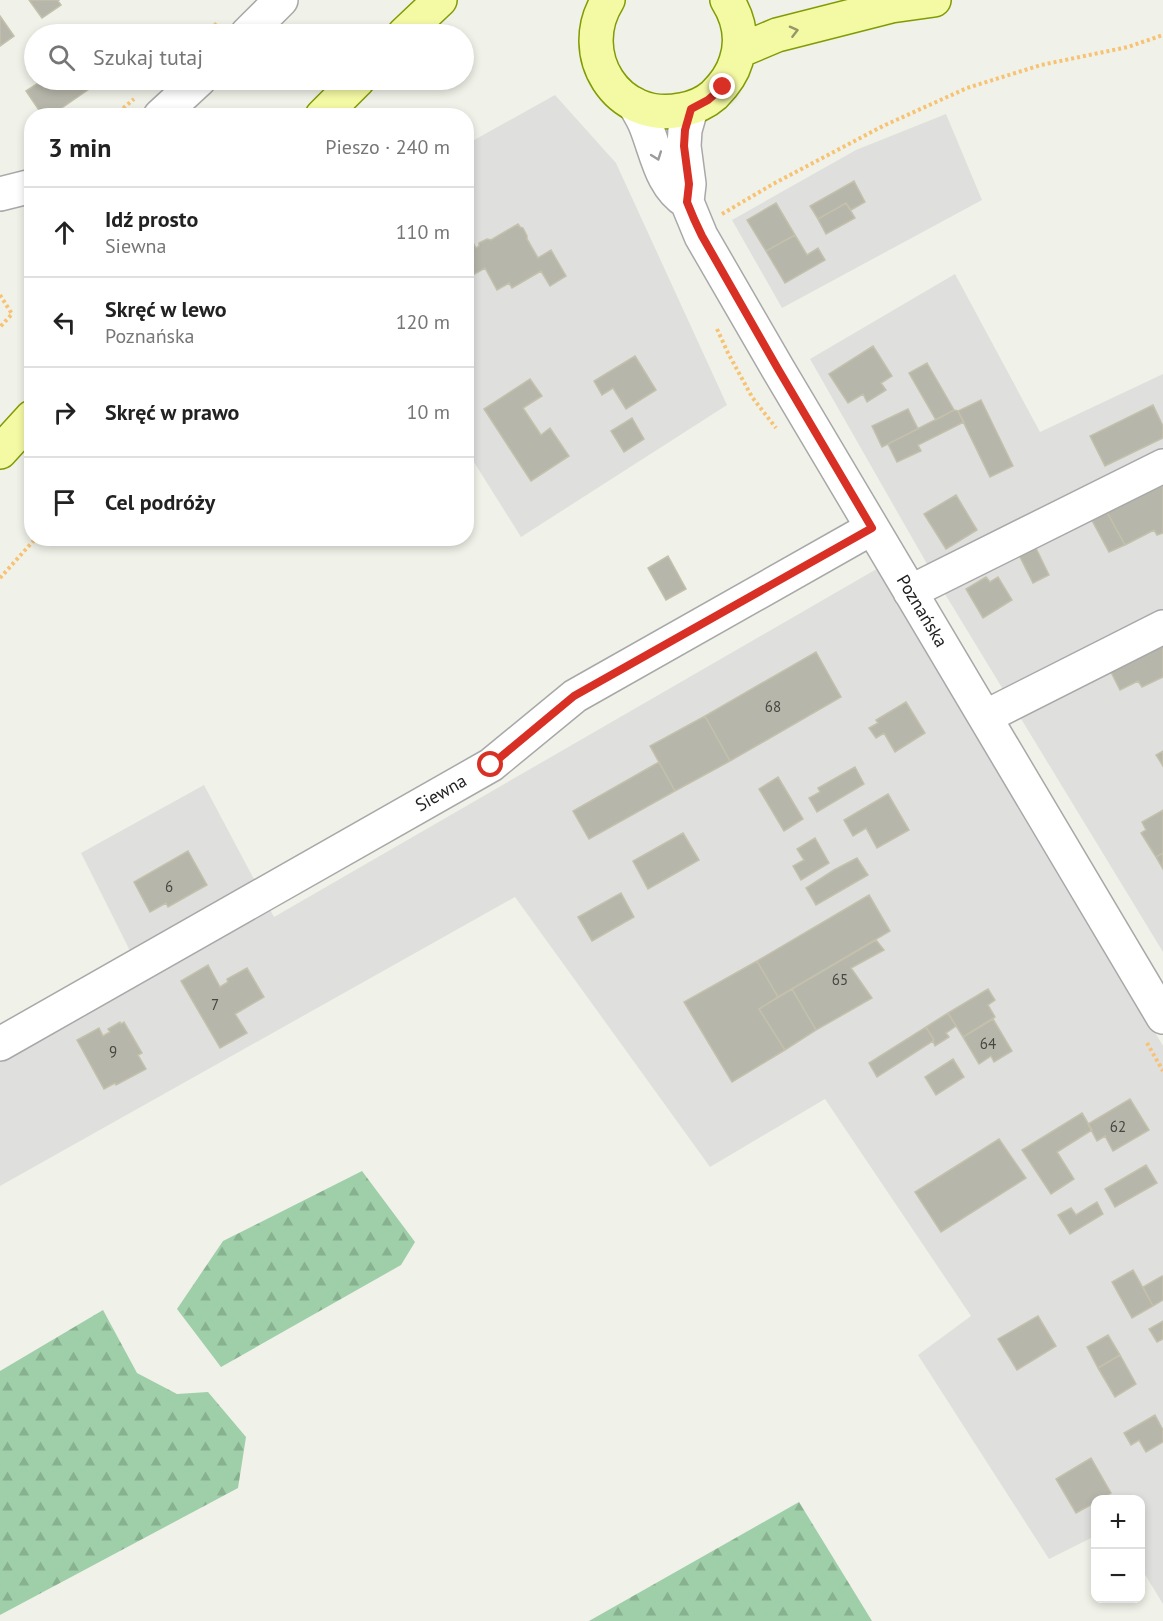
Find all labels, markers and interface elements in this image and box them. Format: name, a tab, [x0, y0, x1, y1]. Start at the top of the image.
search box	[24, 24, 474, 90]
one-way arrow	[789, 25, 799, 38]
icon: search	[45, 41, 78, 74]
text: Szukaj tutaj	[93, 43, 203, 71]
route end	[709, 73, 735, 99]
text: 3 min	[48, 131, 111, 164]
text: Pieszo · 240 m	[325, 134, 450, 160]
one-way arrow	[649, 150, 662, 161]
text: Idź prosto	[105, 205, 198, 233]
icon: ahead	[48, 216, 81, 249]
text: 110 m	[396, 219, 450, 245]
text: Siewna	[105, 233, 166, 259]
text: Skręć w lewo	[105, 295, 226, 323]
icon: left	[48, 306, 81, 339]
text: 120 m	[396, 309, 450, 335]
text: Poznańska	[105, 323, 195, 349]
icon: right	[48, 396, 81, 429]
text: Skręć w prawo	[105, 398, 239, 426]
text: 10 m	[407, 399, 450, 425]
icon: arrive	[48, 486, 81, 519]
text: Cel podróży	[105, 488, 215, 516]
street label: Poznańska	[892, 570, 953, 651]
house number: 68	[765, 697, 781, 716]
route start	[477, 751, 503, 777]
street label: Siewna	[411, 769, 470, 816]
house number: 6	[165, 877, 173, 896]
house number: 65	[832, 970, 848, 989]
house number: 7	[211, 995, 219, 1014]
house number: 64	[980, 1034, 996, 1053]
house number: 9	[109, 1042, 117, 1061]
house number: 62	[1110, 1117, 1126, 1136]
map controls	[1091, 1495, 1145, 1603]
button: +	[1091, 1495, 1145, 1549]
button: −	[1091, 1549, 1145, 1603]

